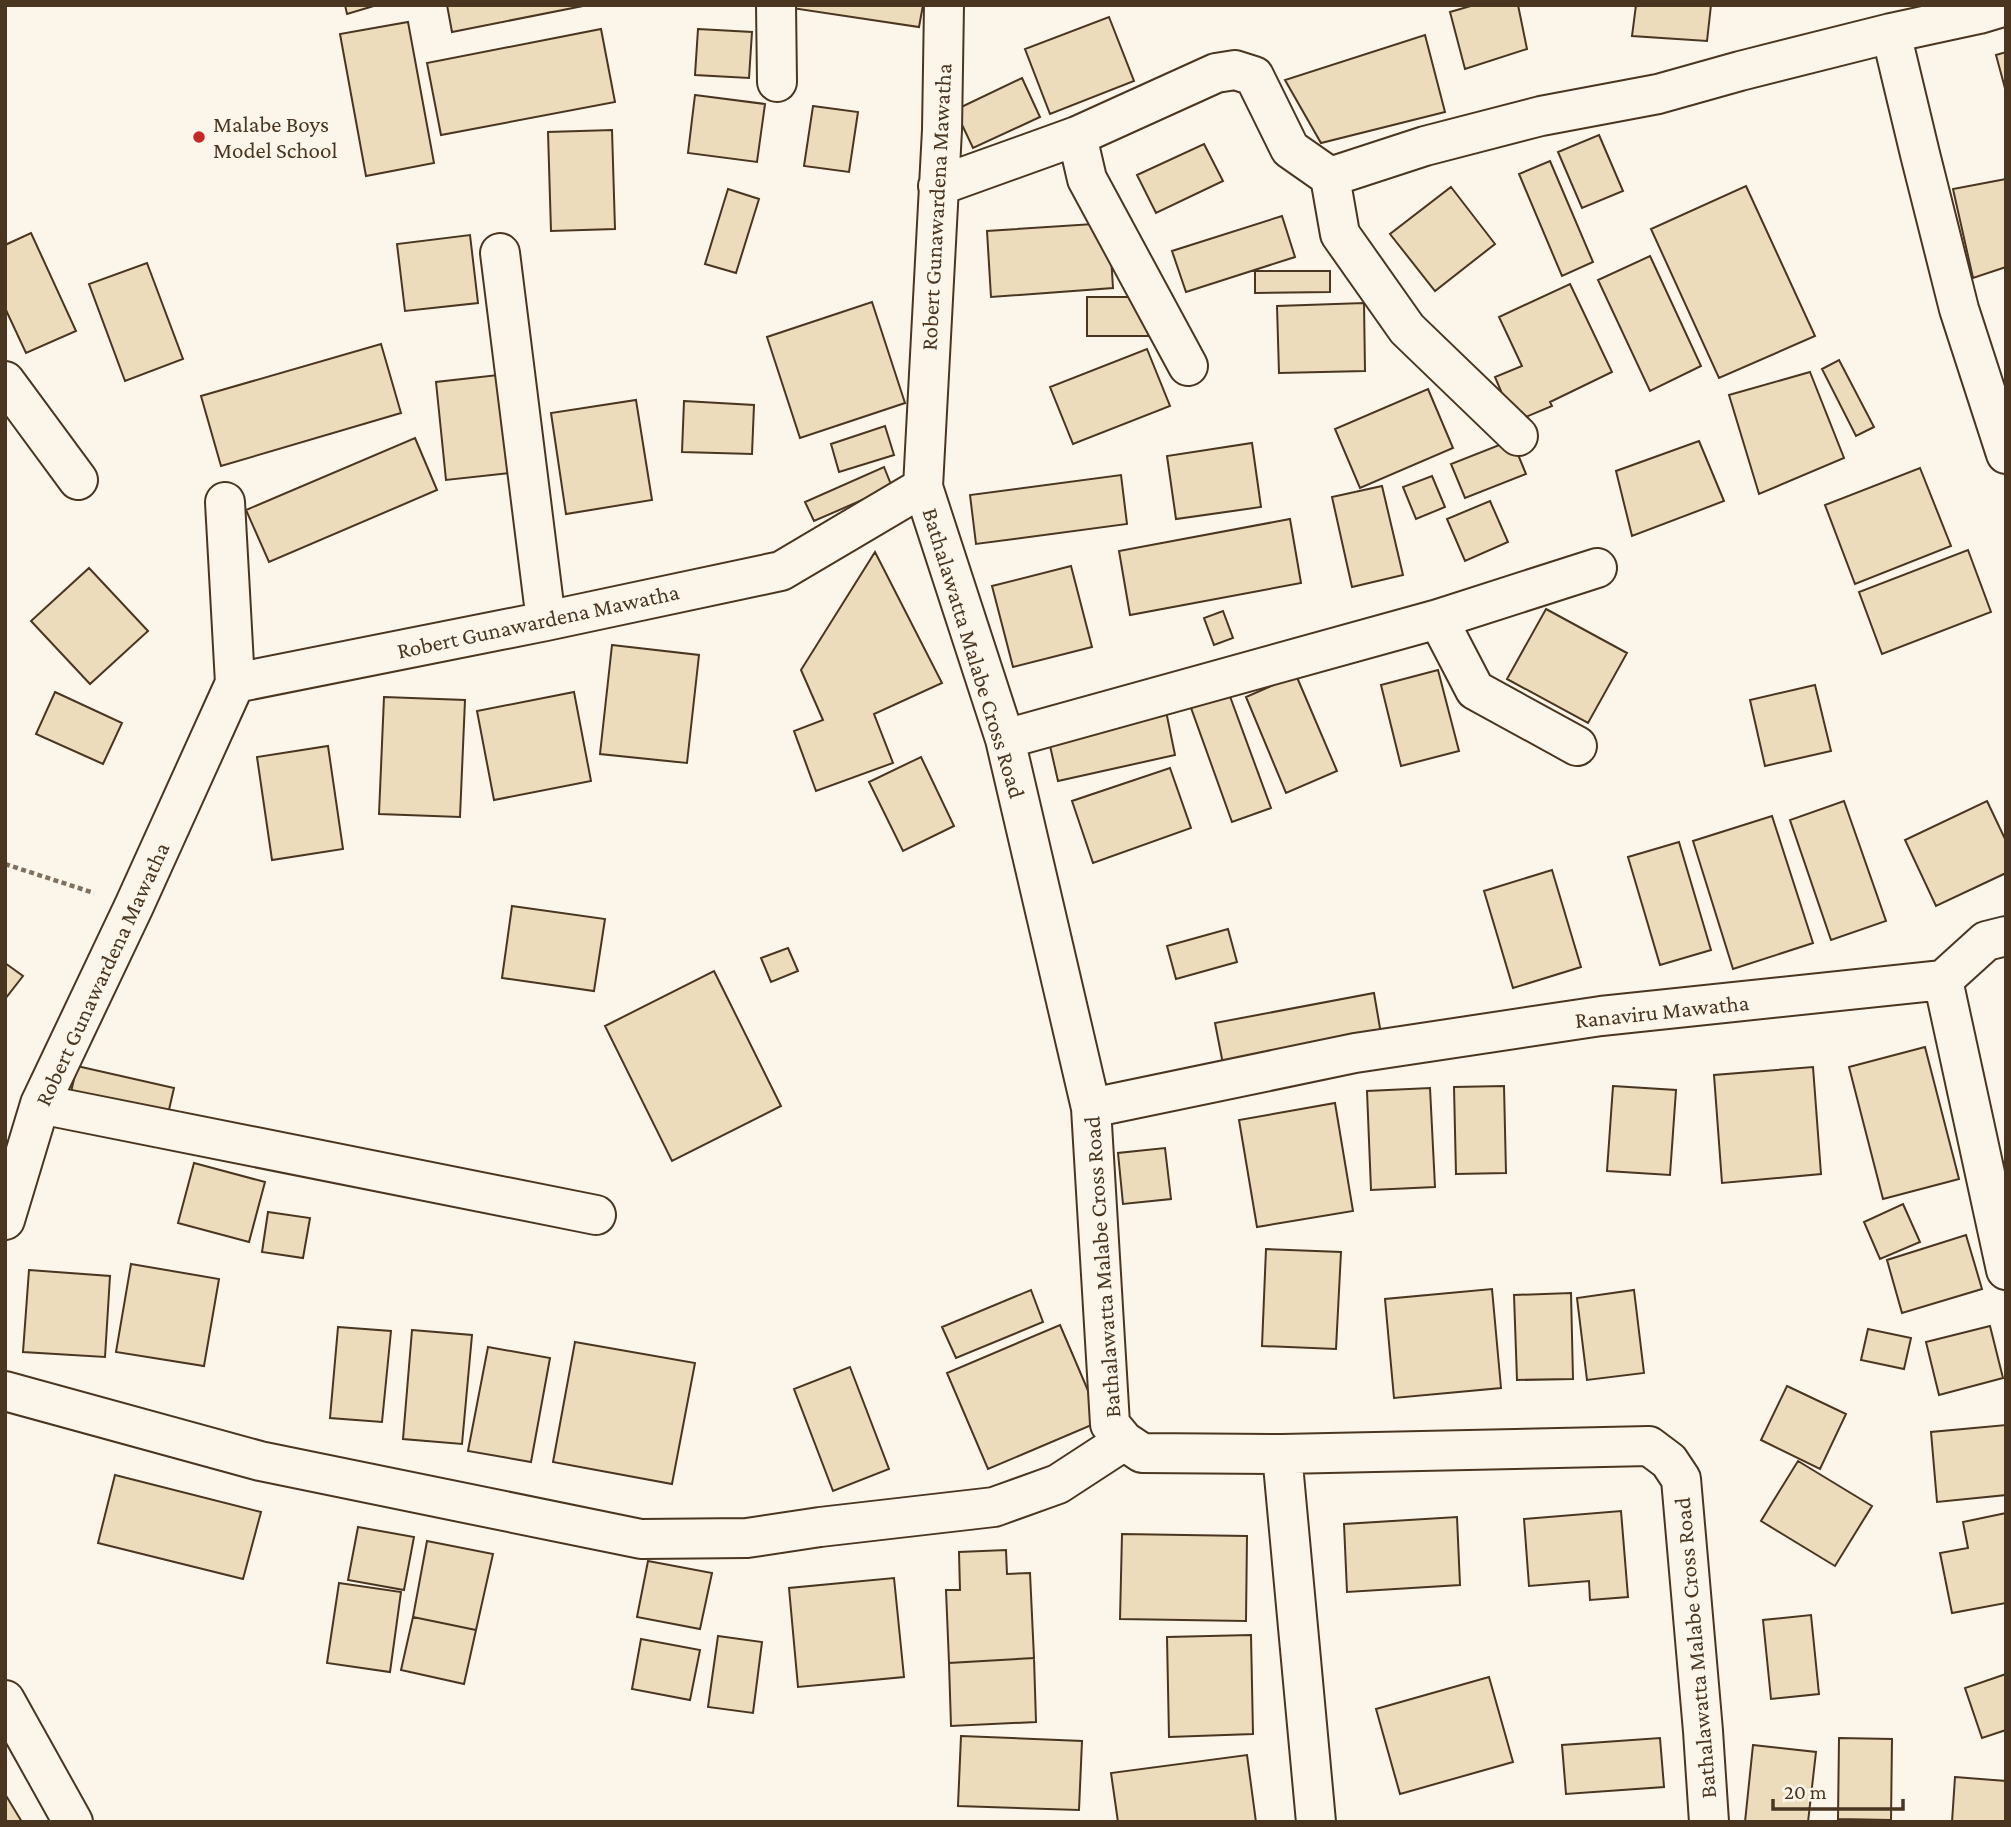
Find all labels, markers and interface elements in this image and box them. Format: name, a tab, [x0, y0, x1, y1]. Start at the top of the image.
street label: Robert Gunawardena Mawatha	[915, 62, 957, 351]
place label: Malabe Boys Model School	[213, 111, 337, 163]
marker: Malabe Boys Model School	[191, 129, 207, 145]
street label: Bathalawatta Malabe Cross Road	[917, 505, 1031, 801]
street label: Robert Gunawardena Mawatha	[395, 578, 682, 664]
street label: Robert Gunawardena Mawatha	[29, 838, 175, 1110]
street label: Ranaviru Mawatha	[1574, 989, 1751, 1033]
street label: Bathalawatta Malabe Cross Road	[1078, 1115, 1126, 1419]
street label: Bathalawatta Malabe Cross Road	[1669, 1496, 1721, 1800]
scale bar	[1773, 1768, 1902, 1812]
text: 20 m	[1784, 1780, 1827, 1804]

